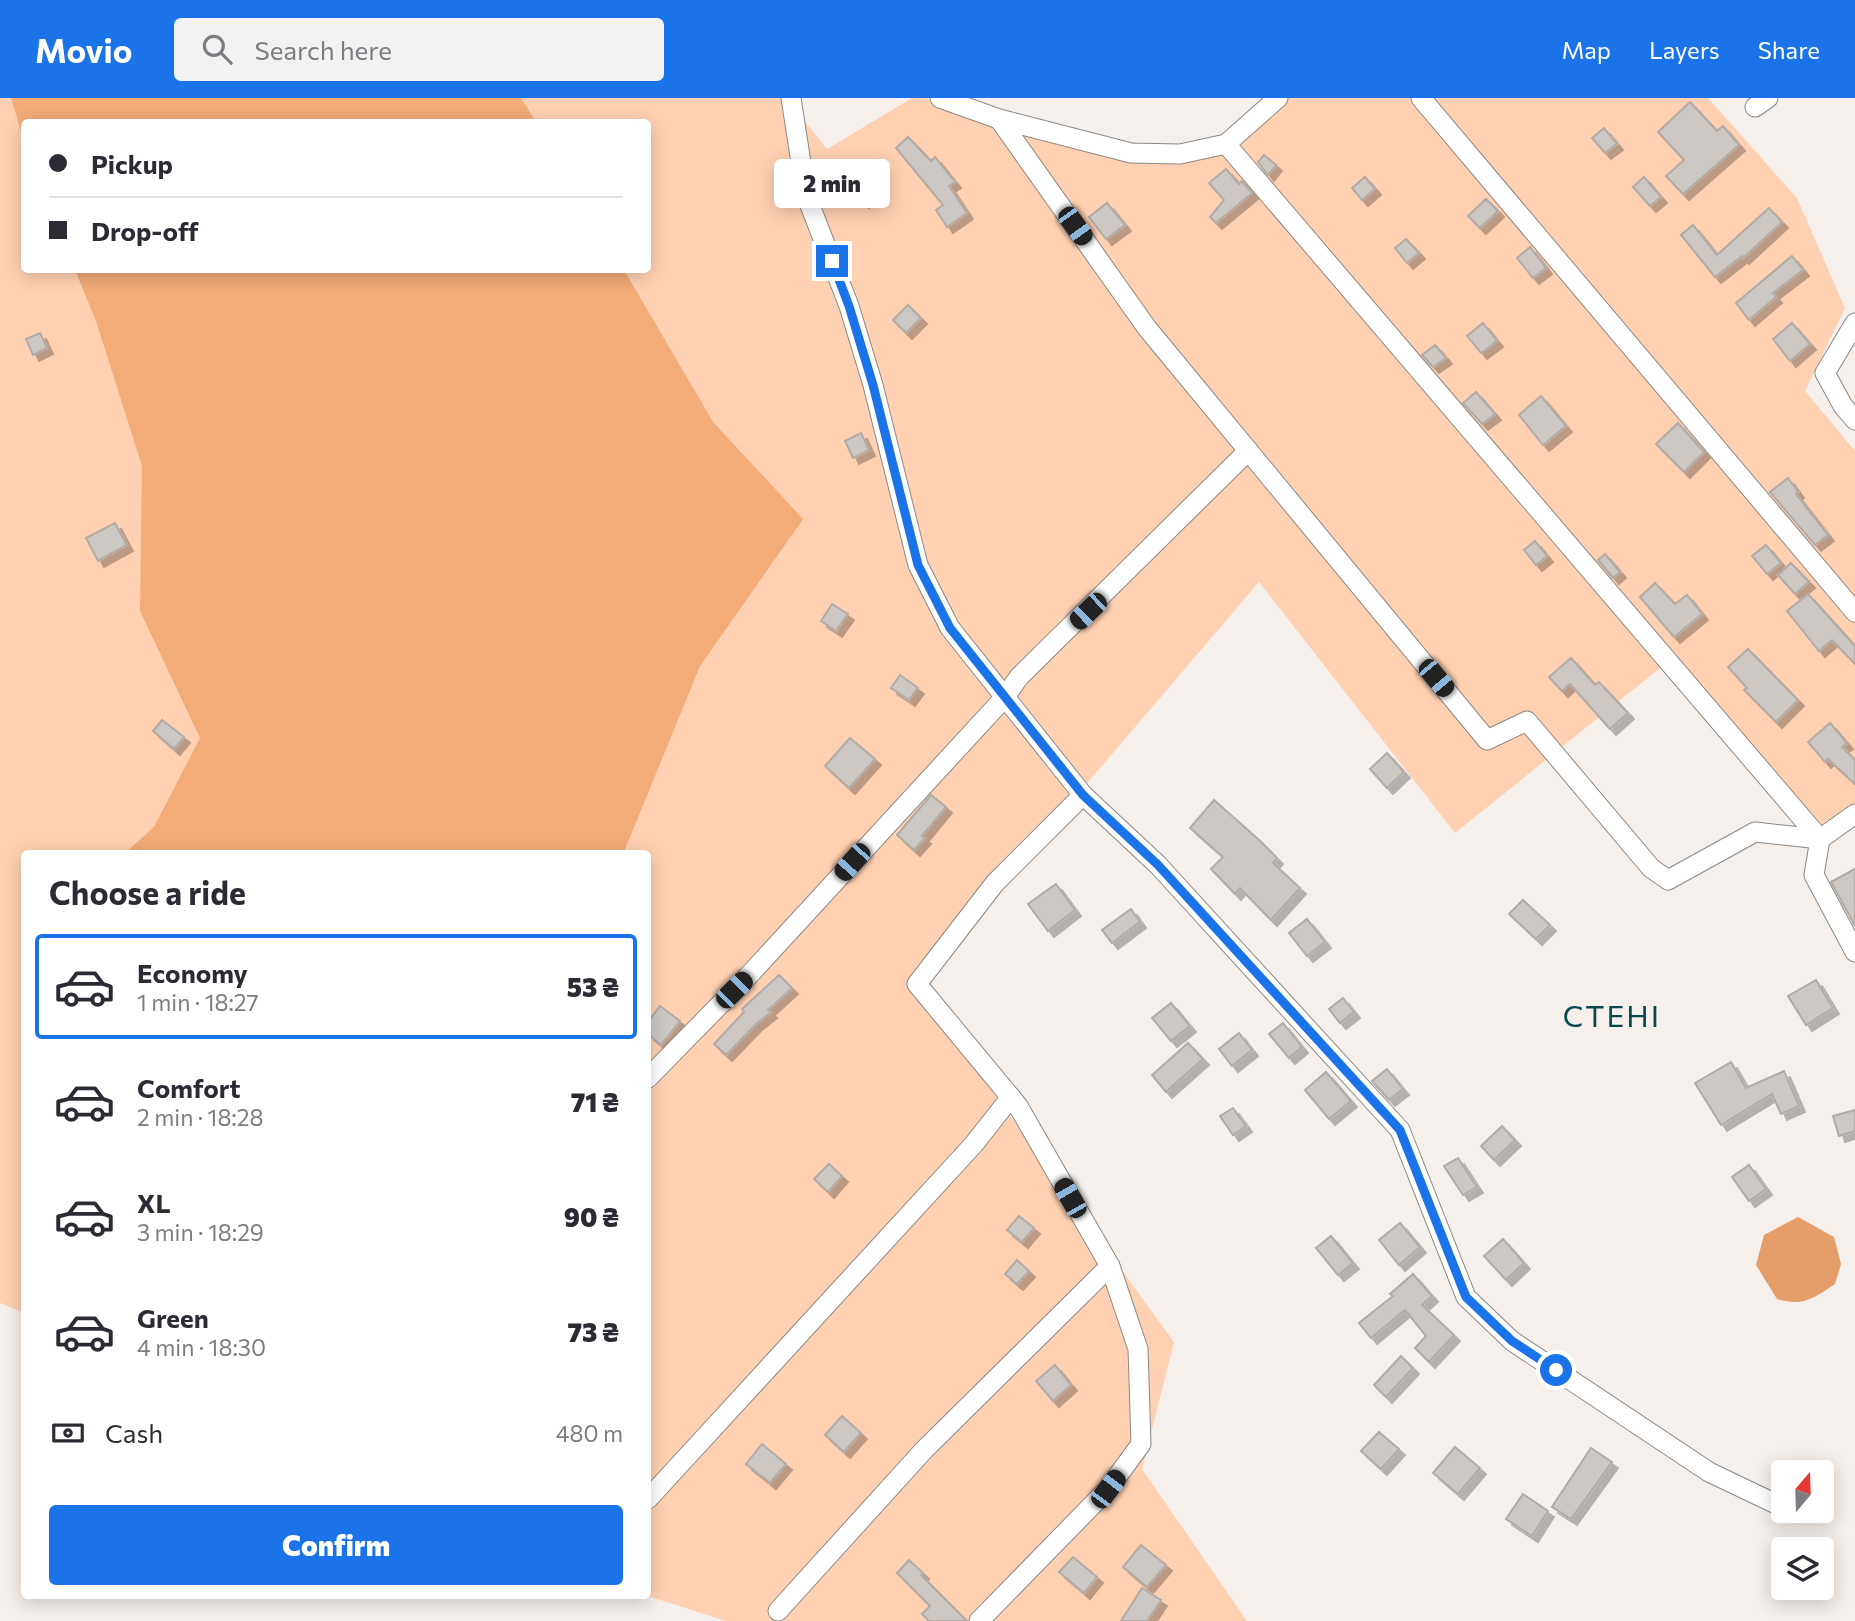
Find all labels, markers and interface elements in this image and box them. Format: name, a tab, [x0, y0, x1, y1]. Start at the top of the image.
search box	[174, 18, 664, 81]
text: Movio	[35, 29, 132, 70]
icon: search	[198, 30, 236, 68]
text: Search here	[254, 34, 392, 65]
text: Map	[1562, 35, 1611, 64]
text: Layers	[1649, 35, 1720, 64]
text: Share	[1758, 35, 1820, 64]
text: Pickup	[91, 148, 173, 179]
callout: 2 min	[774, 159, 890, 208]
text: 2 min	[803, 169, 861, 197]
car	[1055, 203, 1096, 249]
text: Drop-off	[91, 215, 198, 246]
route end	[816, 245, 848, 277]
car	[1066, 589, 1111, 633]
car	[1415, 655, 1458, 701]
car	[831, 839, 874, 885]
text: Choose a ride	[49, 872, 246, 912]
icon: car	[53, 955, 116, 1018]
text: Economy	[137, 957, 248, 988]
car	[712, 968, 757, 1012]
text: 53 ₴	[567, 971, 619, 1002]
text: 1 min · 18:27	[137, 988, 259, 1016]
district label: СТЕНІ	[1563, 996, 1661, 1033]
icon: car	[53, 1070, 116, 1133]
text: Comfort	[137, 1072, 240, 1103]
text: 71 ₴	[571, 1086, 619, 1117]
text: 2 min · 18:28	[137, 1103, 263, 1131]
car	[1051, 1175, 1090, 1221]
icon: car	[53, 1185, 116, 1248]
text: XL	[137, 1187, 171, 1218]
text: 90 ₴	[564, 1201, 619, 1232]
text: 3 min · 18:29	[137, 1218, 264, 1246]
icon: car	[53, 1300, 116, 1363]
text: Green	[137, 1302, 209, 1333]
text: 73 ₴	[567, 1316, 619, 1347]
text: 4 min · 18:30	[137, 1333, 266, 1361]
route start	[1540, 1354, 1572, 1386]
icon: cash	[49, 1414, 87, 1452]
text: Cash	[105, 1417, 163, 1448]
text: 480 m	[556, 1419, 623, 1447]
north arrow	[1771, 1460, 1834, 1522]
map controls	[1771, 1460, 1834, 1600]
car	[1087, 1466, 1130, 1512]
button: Confirm	[49, 1505, 623, 1585]
button: layers	[1771, 1537, 1834, 1600]

